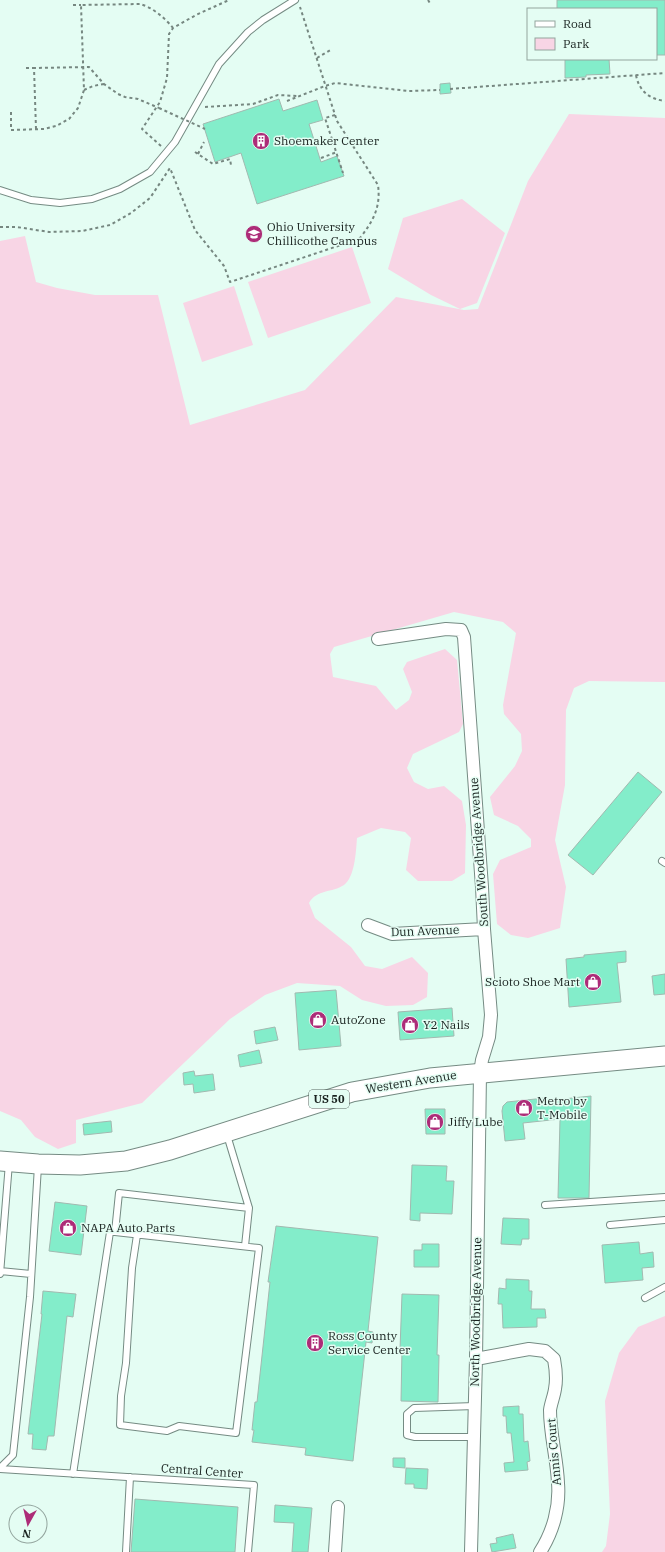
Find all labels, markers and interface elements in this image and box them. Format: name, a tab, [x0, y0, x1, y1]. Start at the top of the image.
legend	[527, 8, 657, 60]
text: Road	[563, 16, 592, 31]
text: Park	[563, 36, 589, 51]
building icon: Shoemaker Center	[251, 131, 271, 151]
place label: Shoemaker Center	[274, 133, 380, 148]
place label: Ohio University Chillicothe Campus	[267, 219, 377, 248]
school or university icon: Ohio University Chillicothe Campus	[244, 224, 264, 244]
street label: South Woodbridge Avenue	[466, 777, 491, 927]
street label: Dun Avenue	[390, 922, 459, 939]
shop icon: Scioto Shoe Mart	[583, 972, 603, 992]
place label: Scioto Shoe Mart	[485, 974, 580, 989]
shop icon: AutoZone	[308, 1010, 328, 1030]
place label: AutoZone	[331, 1012, 386, 1027]
shop icon: Y2 Nails	[400, 1015, 420, 1035]
place label: Y2 Nails	[423, 1017, 470, 1032]
street label: Western Avenue	[364, 1067, 457, 1096]
road number: US 50	[309, 1090, 349, 1108]
place label: Metro by T-Mobile	[537, 1093, 587, 1122]
shop icon: Metro by T-Mobile	[514, 1098, 534, 1118]
shop icon: Jiffy Lube	[425, 1112, 445, 1132]
place label: Jiffy Lube	[448, 1114, 503, 1129]
shop icon: NAPA Auto Parts	[58, 1218, 78, 1238]
place label: NAPA Auto Parts	[81, 1220, 175, 1235]
street label: North Woodbridge Avenue	[467, 1237, 484, 1387]
place label: Ross County Service Center	[328, 1328, 411, 1357]
building icon: Ross County Service Center	[305, 1333, 325, 1353]
street label: Annis Court	[543, 1418, 564, 1486]
street label: Central Center	[161, 1460, 244, 1481]
north arrow	[8, 1504, 48, 1544]
text: N	[21, 1526, 32, 1541]

